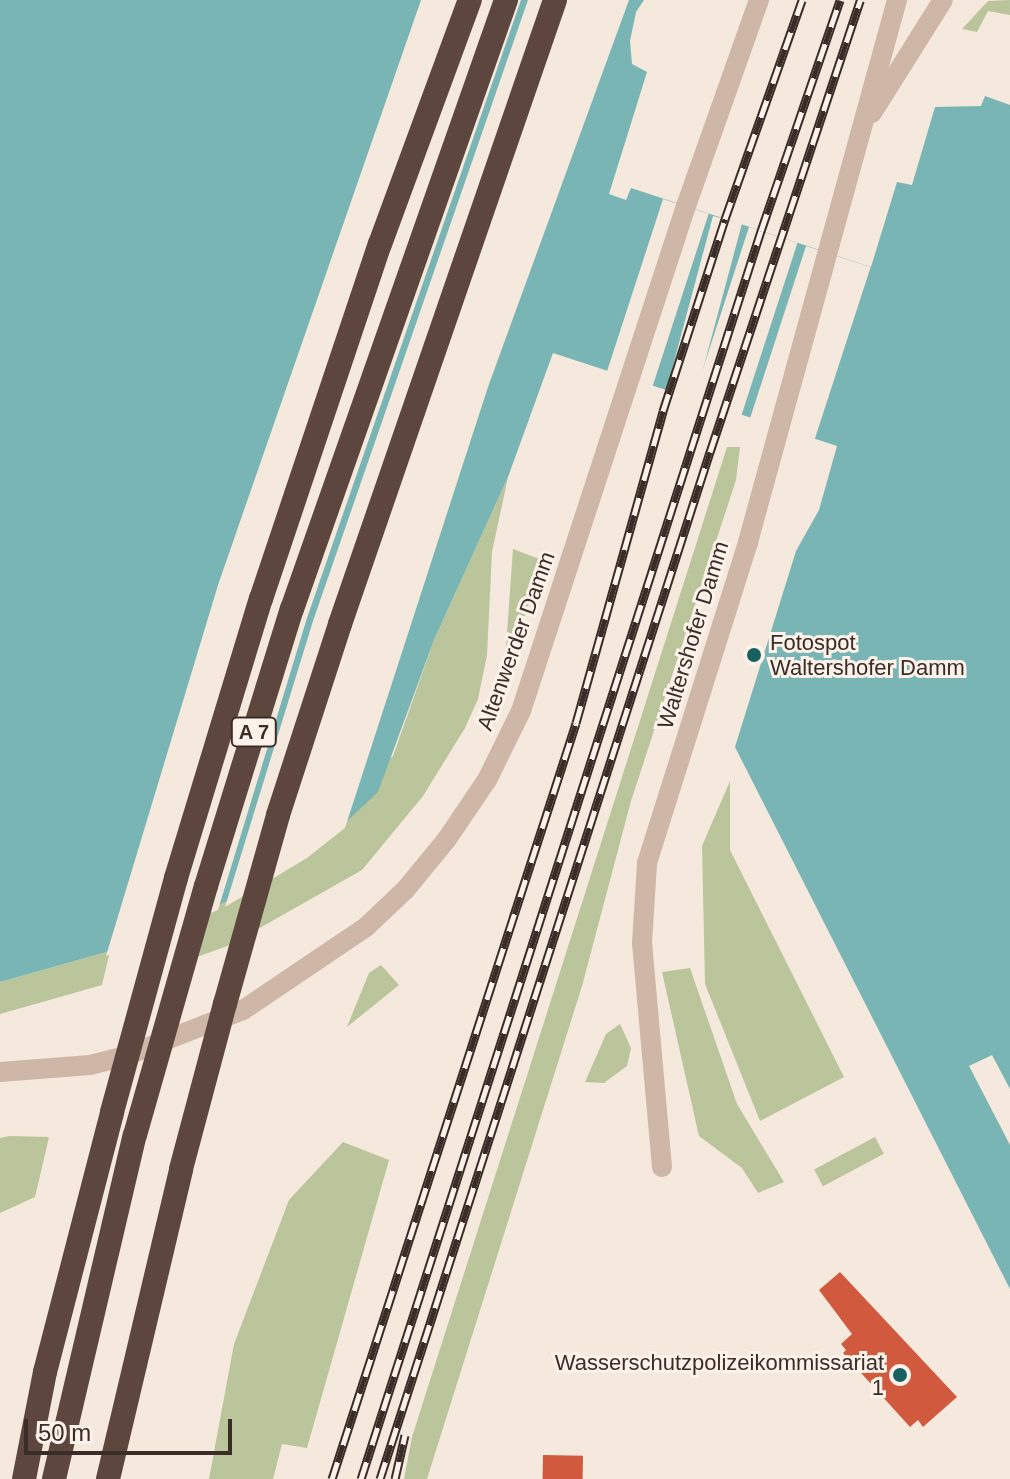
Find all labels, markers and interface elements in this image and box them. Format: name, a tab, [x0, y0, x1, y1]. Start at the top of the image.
street label: Waltershofer Damm	[652, 538, 734, 732]
street label: Altenwerder Damm	[471, 548, 561, 734]
place label: Fotospot Waltershofer Damm	[770, 629, 965, 680]
marker: Fotospot Waltershofer Damm	[745, 646, 763, 664]
road number: A 7	[230, 716, 278, 748]
place label: Wasserschutzpolizeikommissariat 1	[555, 1349, 884, 1400]
marker: Wasserschutzpolizeikommissariat 1	[891, 1366, 909, 1384]
scale bar	[28, 1403, 236, 1453]
text: 50 m	[38, 1419, 91, 1446]

